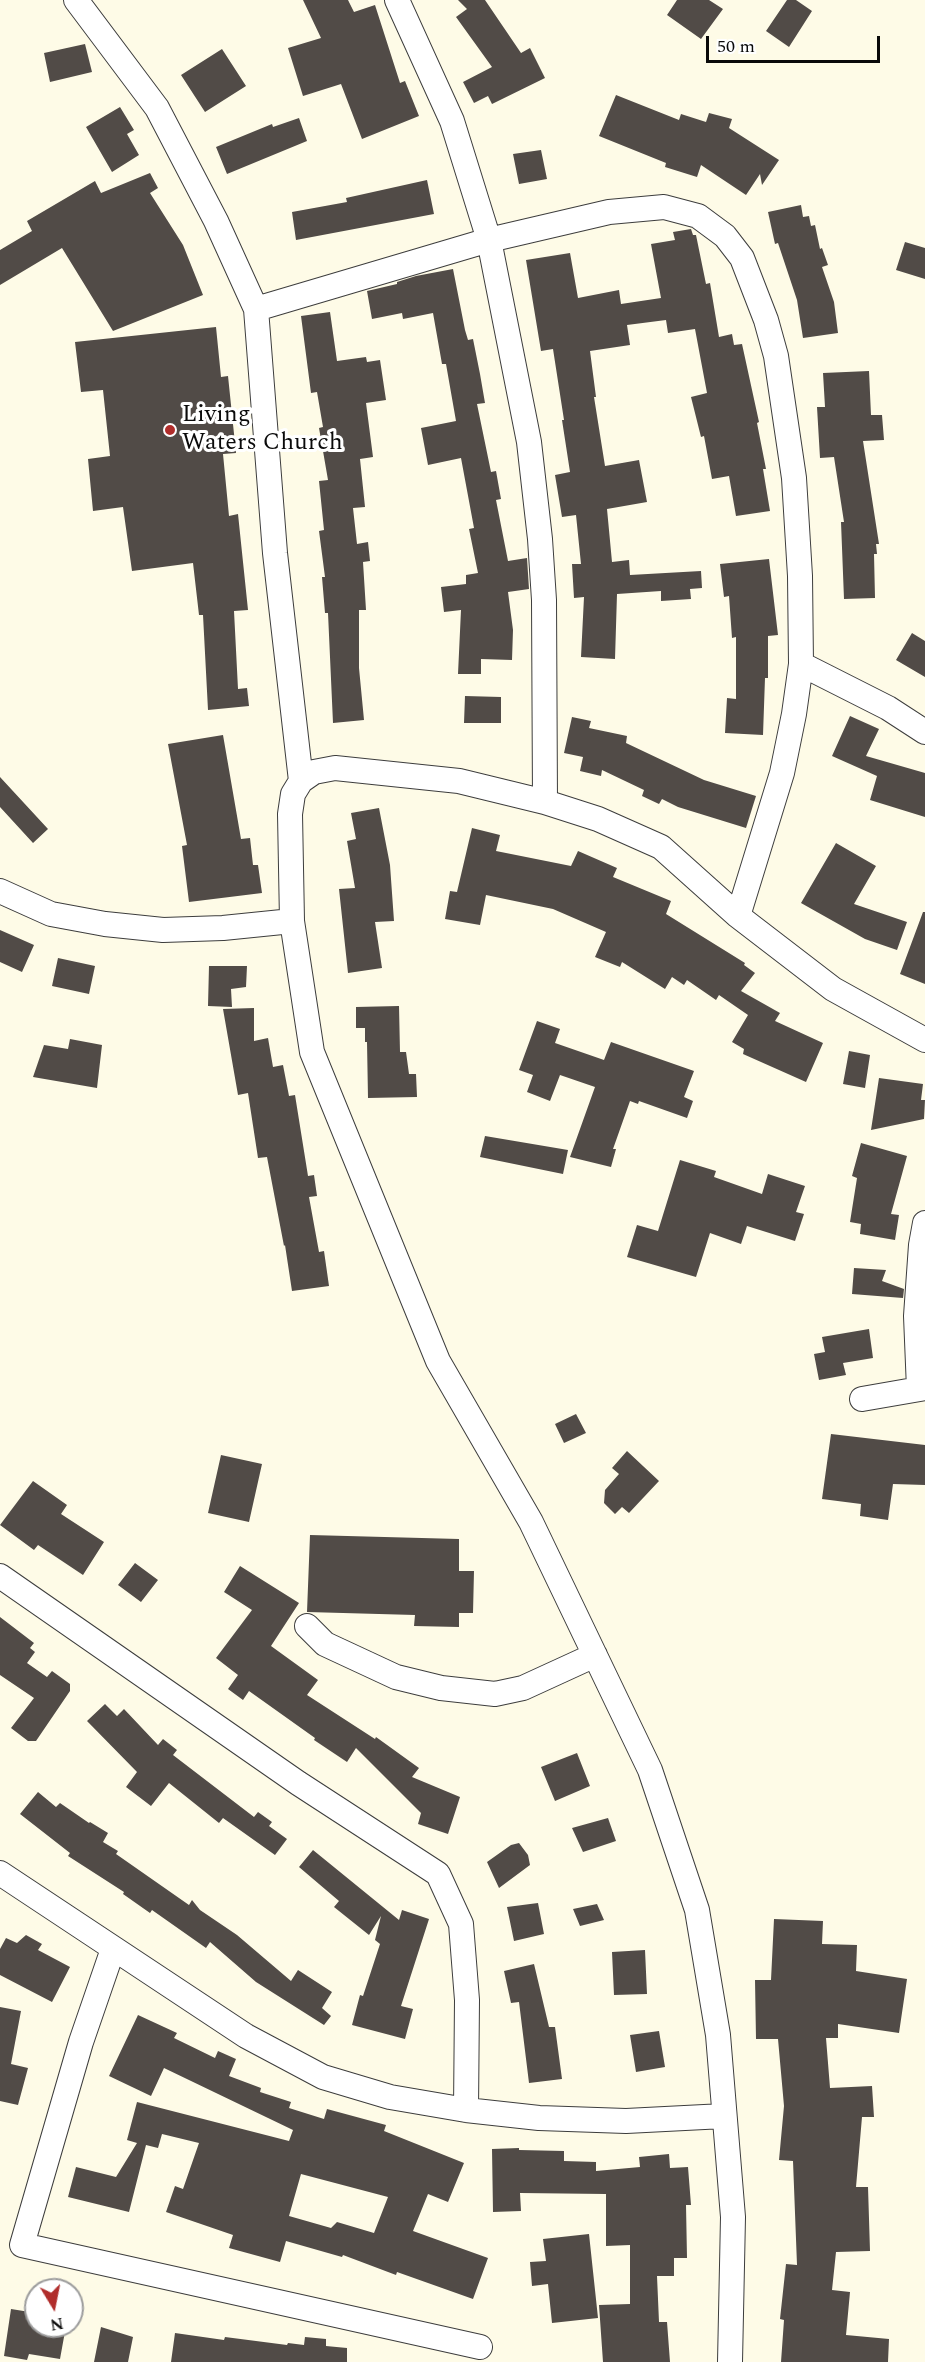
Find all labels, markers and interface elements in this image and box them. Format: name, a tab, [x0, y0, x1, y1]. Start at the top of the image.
scale bar	[709, 24, 883, 62]
text: 50 m	[717, 33, 755, 60]
place label: Living Waters Church	[182, 402, 343, 458]
marker: Living Waters Church	[163, 423, 177, 437]
north arrow	[24, 2278, 84, 2338]
text: N	[48, 2311, 65, 2337]

